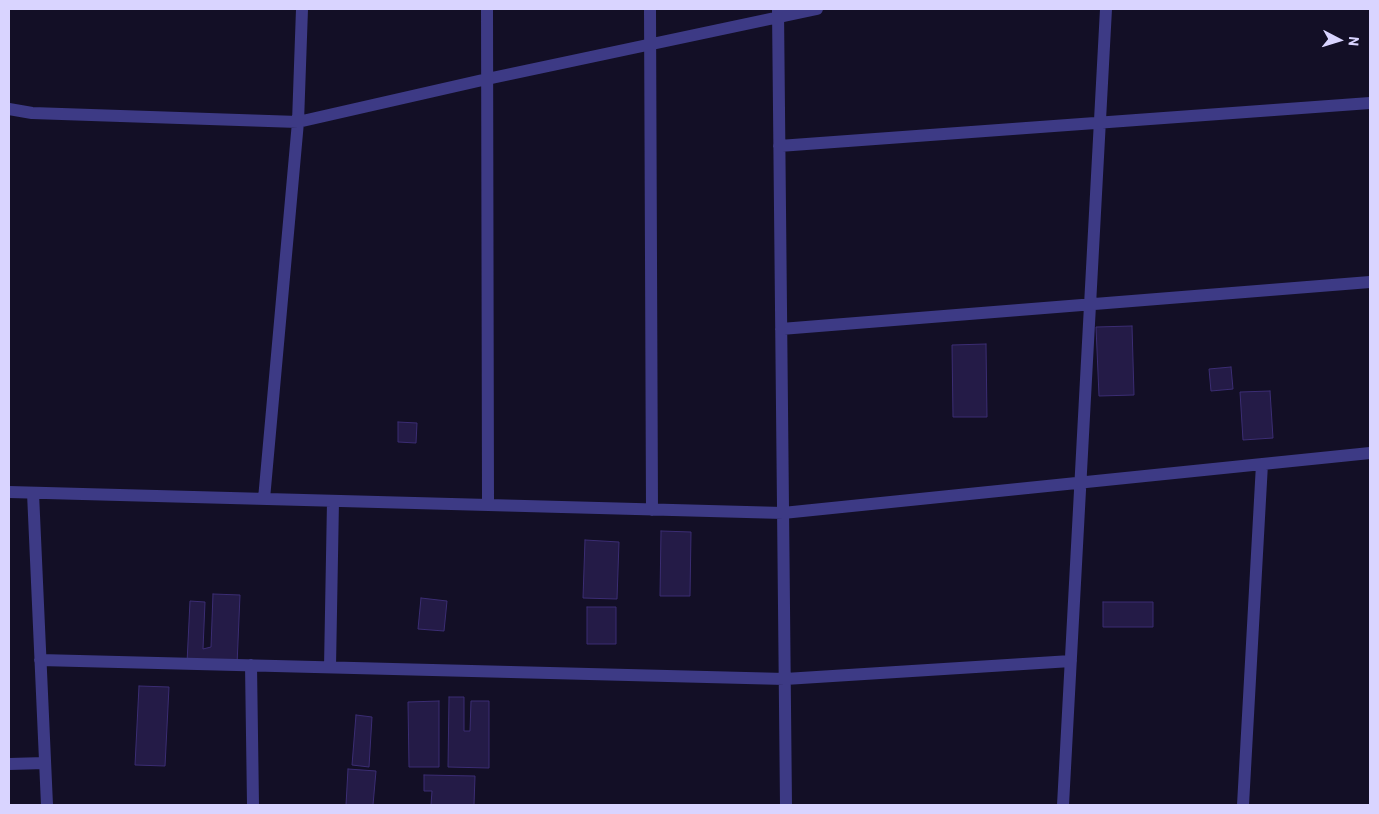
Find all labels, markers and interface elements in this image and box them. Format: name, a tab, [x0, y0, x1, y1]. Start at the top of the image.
north arrow	[1314, 15, 1364, 65]
text: N	[1346, 36, 1363, 47]

